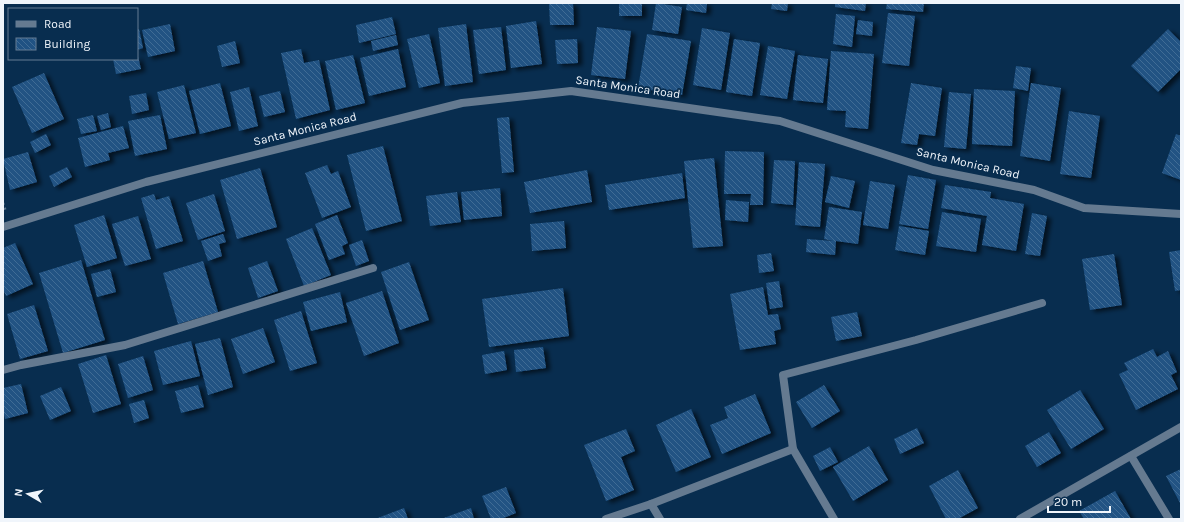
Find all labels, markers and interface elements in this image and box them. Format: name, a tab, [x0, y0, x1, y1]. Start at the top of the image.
legend	[8, 8, 138, 60]
text: Road	[44, 17, 72, 31]
text: Building	[44, 37, 91, 51]
street label: Santa Monica Road	[575, 73, 681, 101]
street label: Santa Monica Road	[252, 109, 358, 149]
street label: Santa Monica Road	[915, 144, 1021, 182]
north arrow	[8, 474, 48, 514]
text: N	[12, 488, 26, 497]
scale bar	[1048, 488, 1110, 514]
text: 20 m	[1054, 495, 1082, 509]

